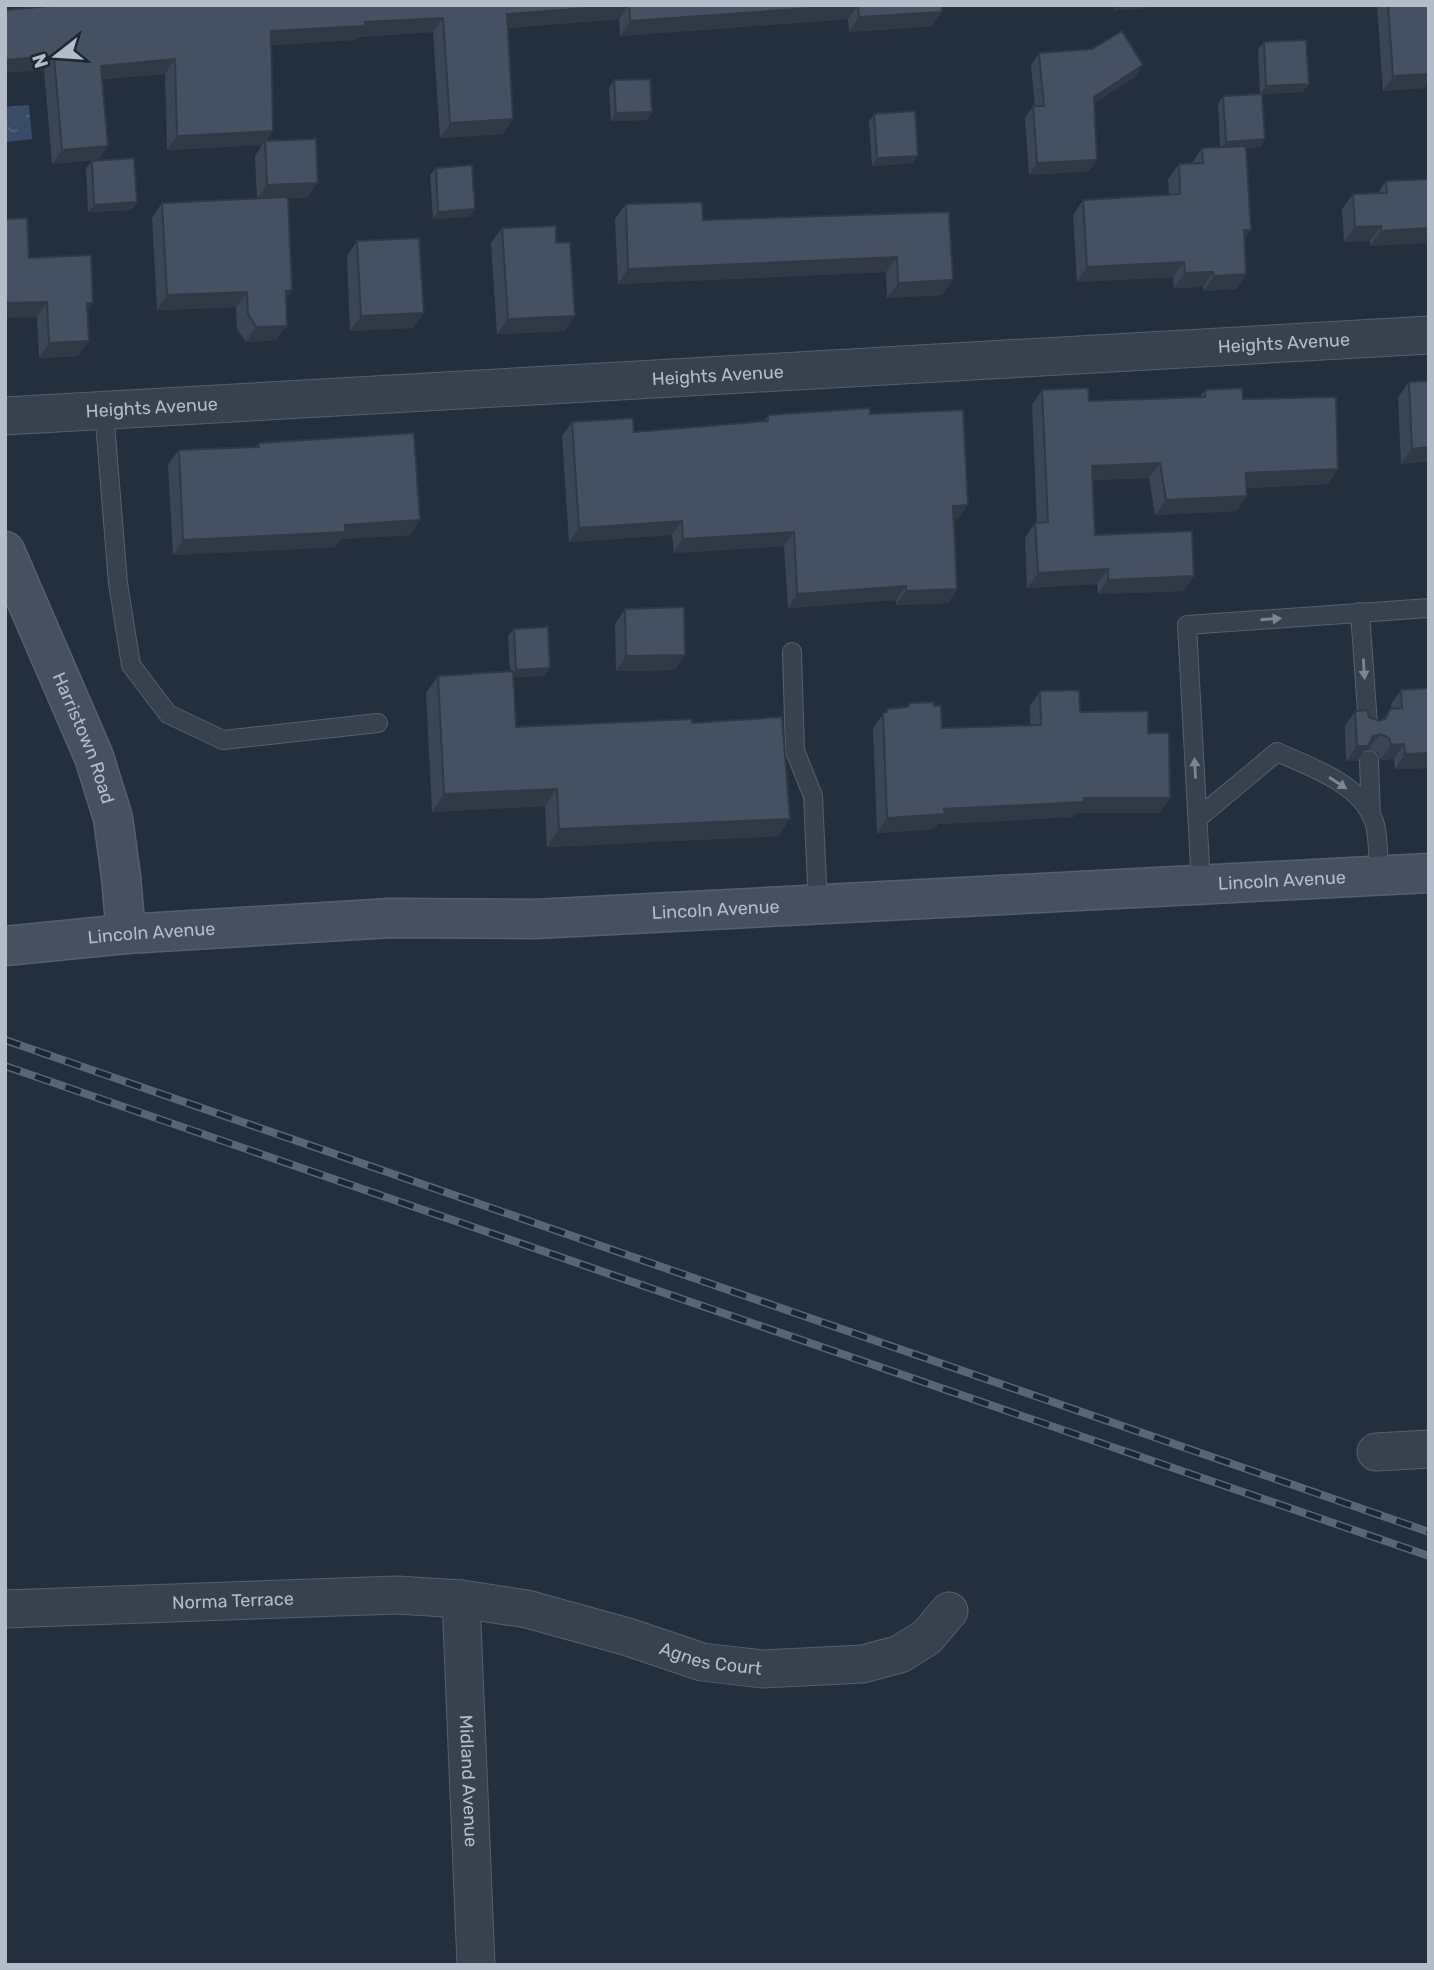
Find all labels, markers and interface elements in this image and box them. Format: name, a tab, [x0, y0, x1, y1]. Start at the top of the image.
north arrow	[21, 21, 91, 91]
text: N	[27, 51, 53, 71]
street label: Heights Avenue	[1217, 329, 1351, 358]
street label: Heights Avenue	[651, 361, 784, 390]
street label: Heights Avenue	[85, 393, 218, 422]
one-way arrow	[1260, 613, 1282, 624]
one-way arrow	[1358, 658, 1369, 680]
street label: Harristown Road	[48, 669, 119, 806]
one-way arrow	[1189, 757, 1200, 779]
one-way arrow	[1329, 776, 1347, 790]
street label: Lincoln Avenue	[1217, 866, 1346, 895]
street label: Lincoln Avenue	[651, 895, 780, 924]
street label: Lincoln Avenue	[86, 918, 216, 949]
street label: Norma Terrace	[172, 1588, 294, 1614]
street label: Agnes Court	[657, 1637, 763, 1680]
street label: Midland Avenue	[455, 1714, 482, 1847]

